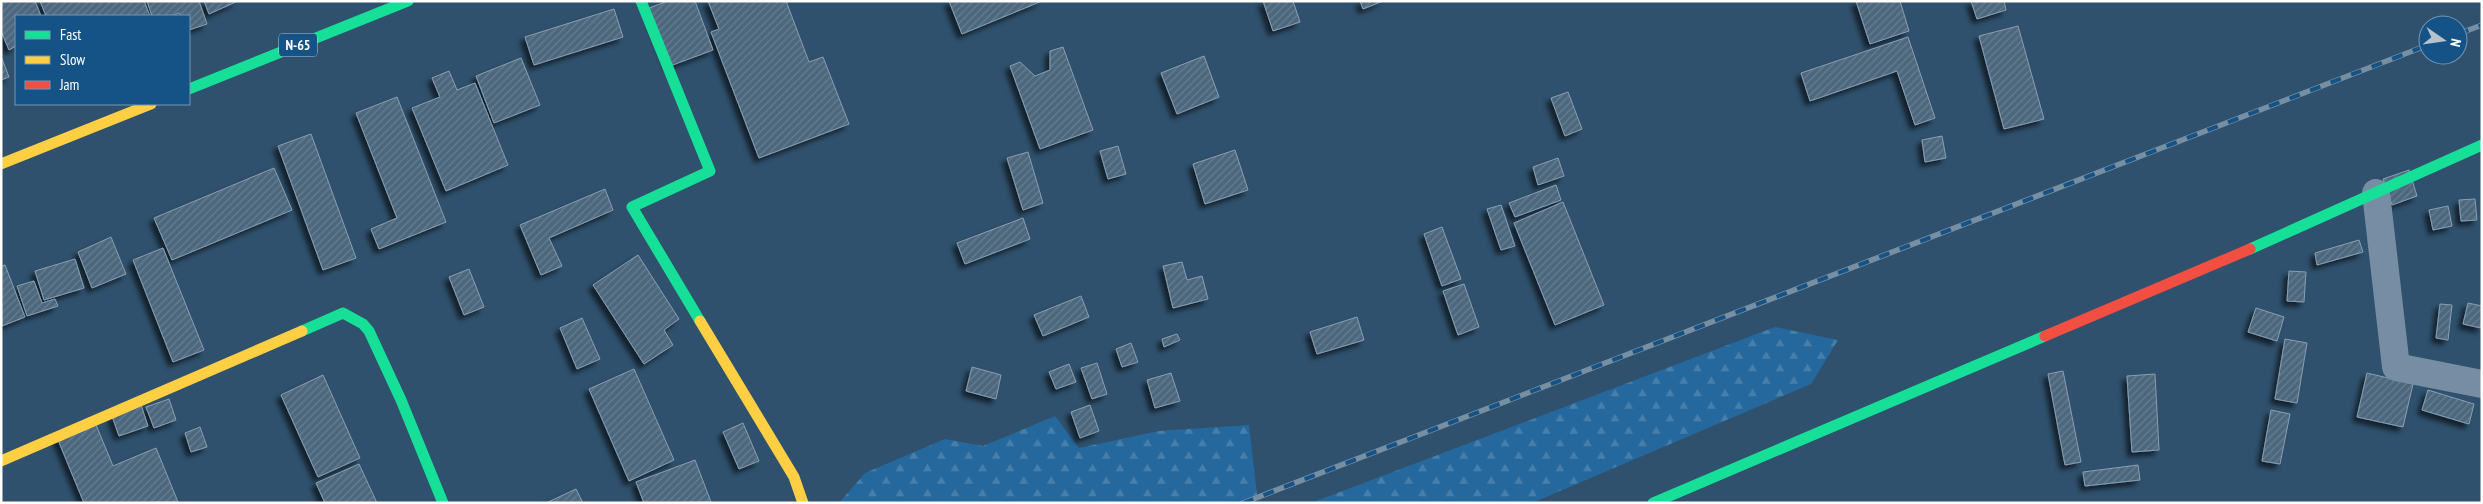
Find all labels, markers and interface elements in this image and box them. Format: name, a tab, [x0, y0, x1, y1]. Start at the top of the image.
legend	[15, 15, 190, 105]
north arrow	[2418, 15, 2468, 65]
text: Fast	[60, 25, 81, 44]
road number: N-65	[279, 34, 317, 56]
text: N	[2446, 37, 2465, 49]
text: Slow	[60, 50, 85, 69]
text: Jam	[59, 75, 79, 94]

